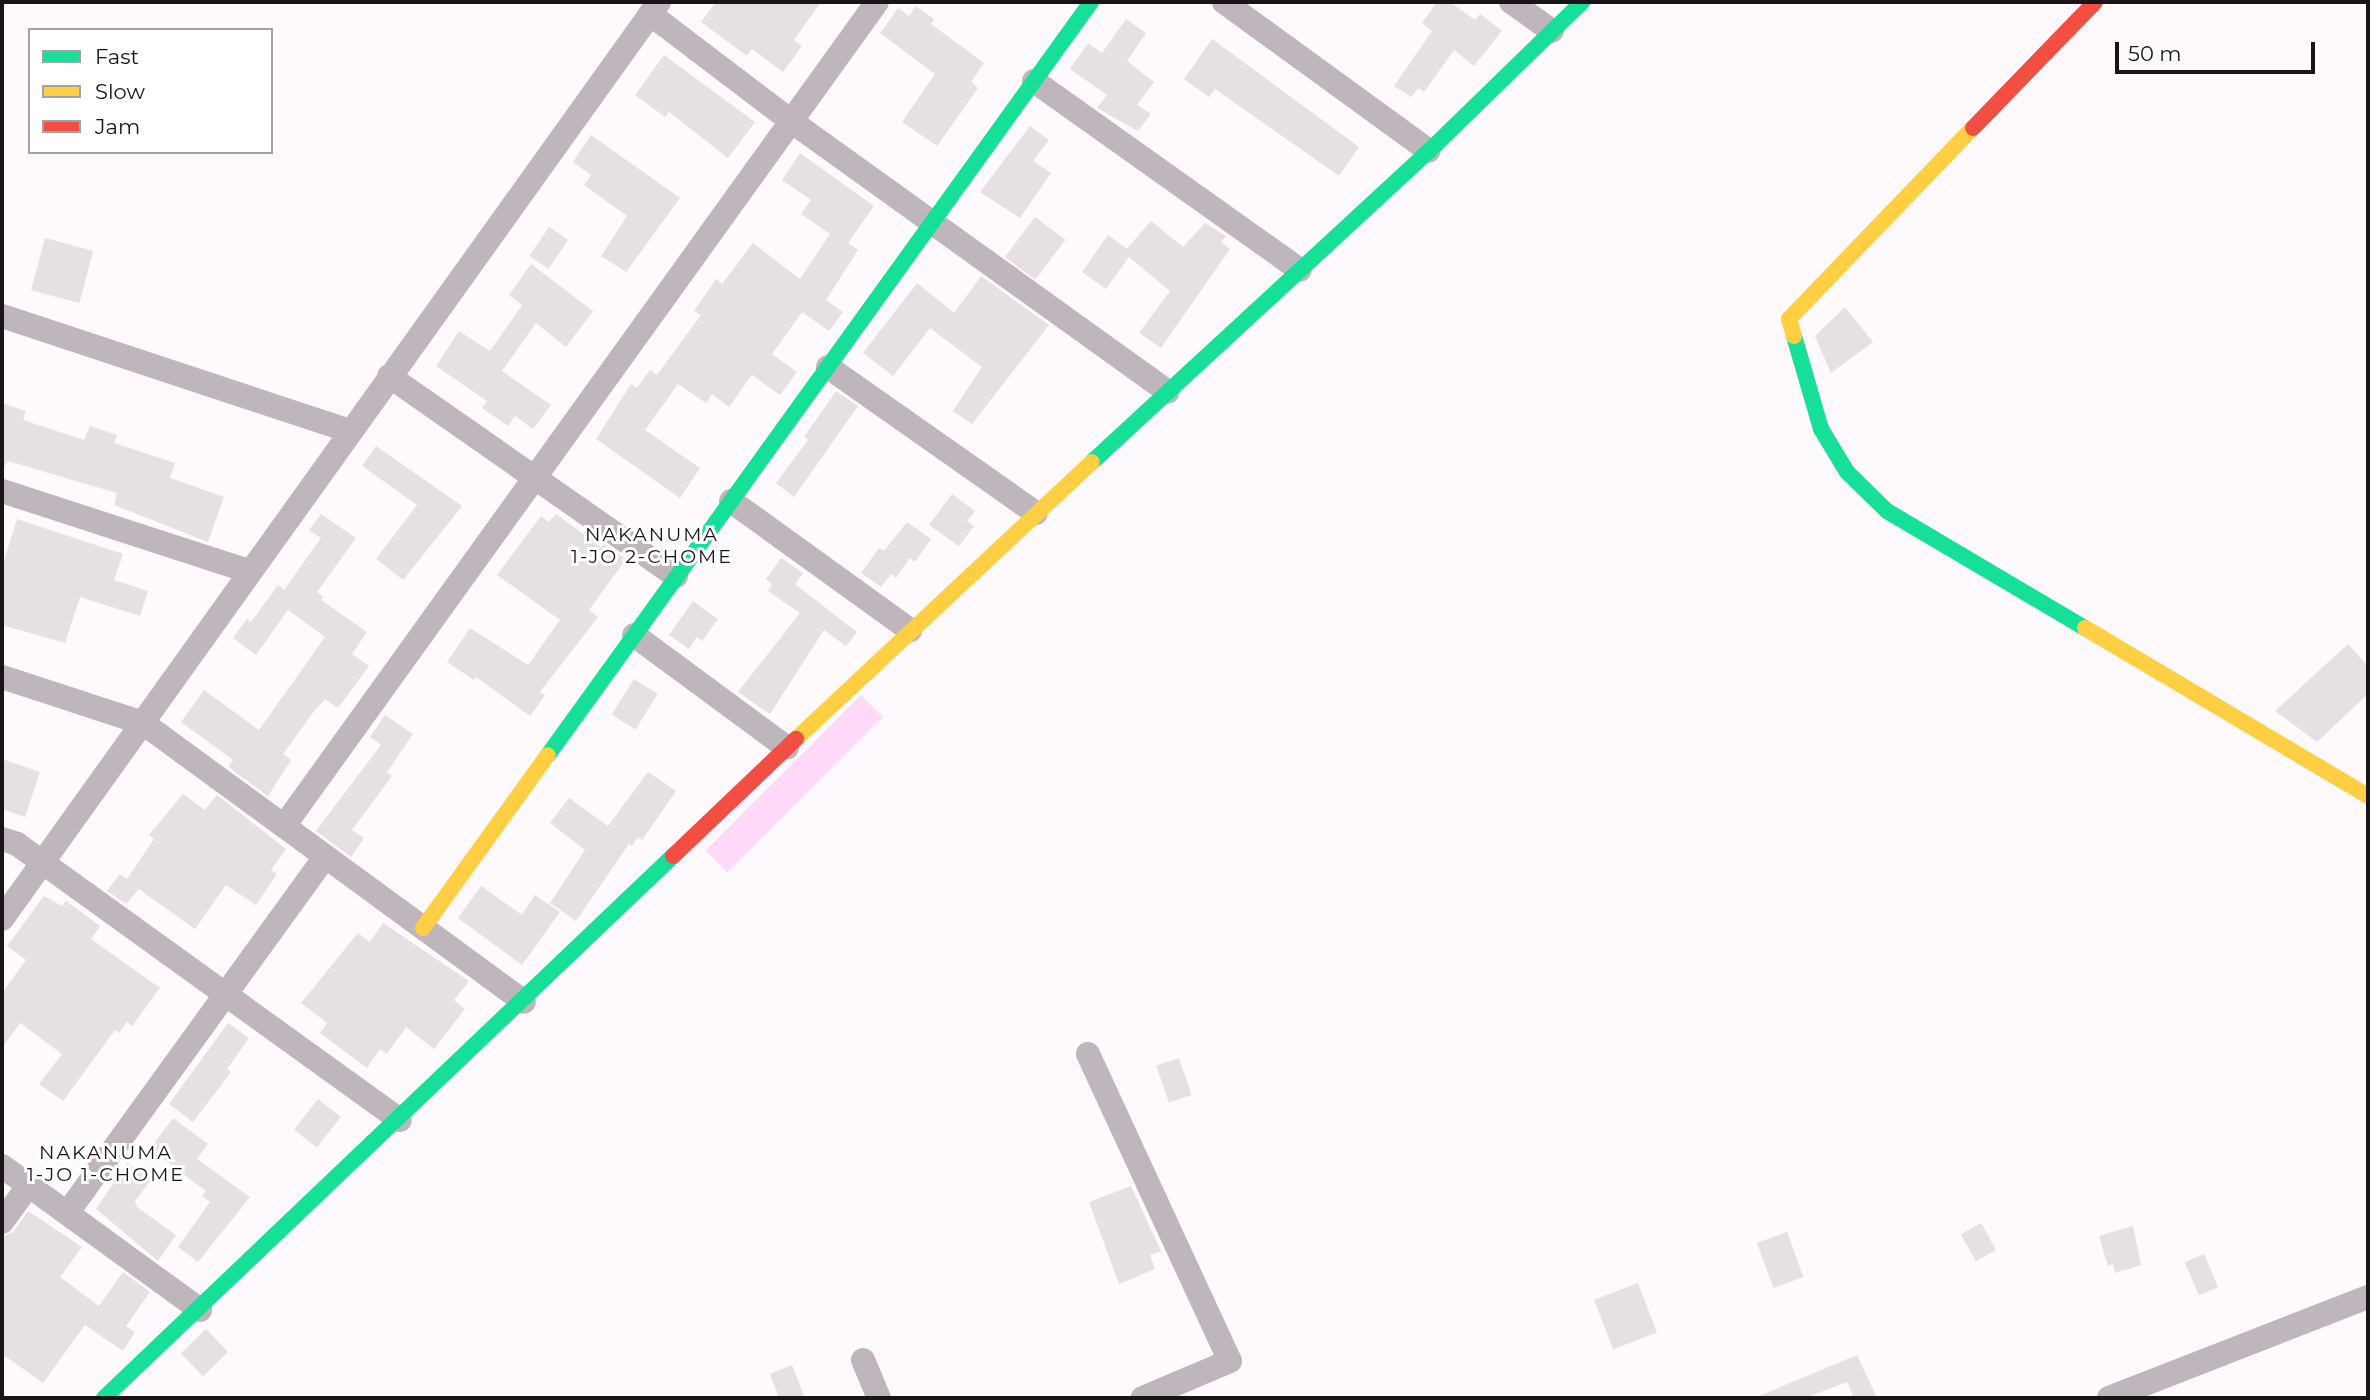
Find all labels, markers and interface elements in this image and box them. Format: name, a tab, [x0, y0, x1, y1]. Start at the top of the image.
legend	[28, 28, 273, 154]
scale bar	[2118, 28, 2318, 72]
text: 50 m	[2128, 41, 2182, 66]
text: Fast	[95, 44, 139, 69]
text: Slow	[95, 79, 145, 104]
text: Jam	[95, 114, 140, 139]
district label: NAKANUMA 1-JO 2-CHOME	[573, 524, 731, 568]
district label: NAKANUMA 1-JO 1-CHOME	[28, 1142, 184, 1186]

